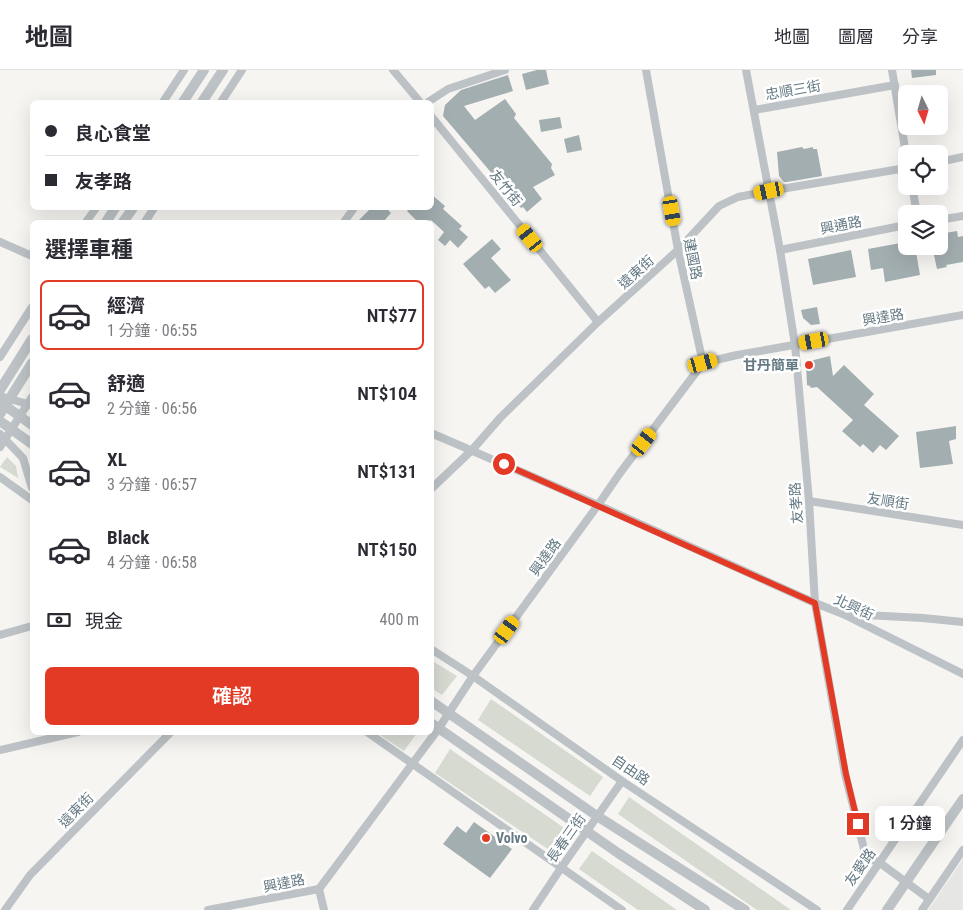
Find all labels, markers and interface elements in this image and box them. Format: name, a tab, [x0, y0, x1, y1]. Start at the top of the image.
text: 地圖	[25, 23, 73, 51]
text: 地圖	[774, 26, 810, 47]
text: 圖層	[838, 26, 874, 47]
text: 分享	[902, 26, 938, 47]
street label: 忠順三街	[764, 77, 822, 103]
north arrow	[898, 85, 948, 135]
map controls	[898, 85, 948, 255]
text: 良心食堂	[75, 122, 151, 145]
button: locate	[898, 145, 948, 195]
street label: 友竹街	[487, 167, 525, 209]
text: 友孝路	[75, 170, 132, 193]
car	[752, 181, 785, 201]
car	[662, 195, 681, 227]
button: layers	[898, 205, 948, 255]
street label: 興通路	[819, 213, 863, 237]
car	[514, 222, 545, 254]
text: 選擇車種	[45, 237, 133, 262]
street label: 建國路	[681, 237, 705, 281]
street label: 遠東街	[615, 252, 657, 292]
icon: car	[47, 293, 92, 338]
text: 經濟	[107, 294, 145, 317]
text: NT$77	[367, 304, 417, 327]
street label: 興達路	[861, 305, 905, 329]
text: 1 分鐘 · 06:55	[107, 321, 197, 340]
car	[797, 331, 830, 351]
car	[686, 352, 719, 374]
place label: 甘丹簡單	[743, 357, 799, 373]
marker: 甘丹簡單	[803, 359, 815, 371]
icon: car	[47, 371, 92, 416]
text: 舒適	[107, 372, 145, 395]
text: NT$104	[357, 382, 417, 405]
text: 2 分鐘 · 06:56	[107, 399, 197, 418]
car	[628, 426, 659, 458]
text: XL	[107, 448, 127, 471]
icon: car	[47, 449, 92, 494]
route start	[493, 453, 515, 475]
text: NT$131	[357, 460, 417, 483]
text: 3 分鐘 · 06:57	[107, 475, 197, 494]
street label: 友孝路	[787, 481, 805, 525]
street label: 友順街	[866, 490, 910, 512]
text: Black	[107, 526, 149, 549]
icon: car	[47, 527, 92, 572]
street label: 興達路	[526, 535, 564, 579]
text: NT$150	[357, 538, 417, 561]
text: 4 分鐘 · 06:58	[107, 553, 197, 572]
street label: 北興街	[832, 591, 876, 623]
icon: cash	[45, 606, 73, 634]
text: 現金	[85, 610, 123, 633]
text: 400 m	[380, 610, 419, 629]
car	[492, 613, 521, 647]
button: 確認	[45, 667, 419, 725]
street label: 自由路	[609, 752, 653, 788]
street label: 遠東街	[55, 789, 97, 831]
callout: 1 分鐘	[876, 806, 946, 842]
street label: 長春三街	[543, 810, 589, 866]
route end	[847, 813, 869, 835]
text: 1 分鐘	[888, 814, 932, 833]
place label: Volvo	[496, 830, 527, 846]
marker: Volvo	[480, 832, 492, 844]
street label: 友愛路	[841, 845, 879, 889]
street label: 興達路	[262, 871, 306, 895]

